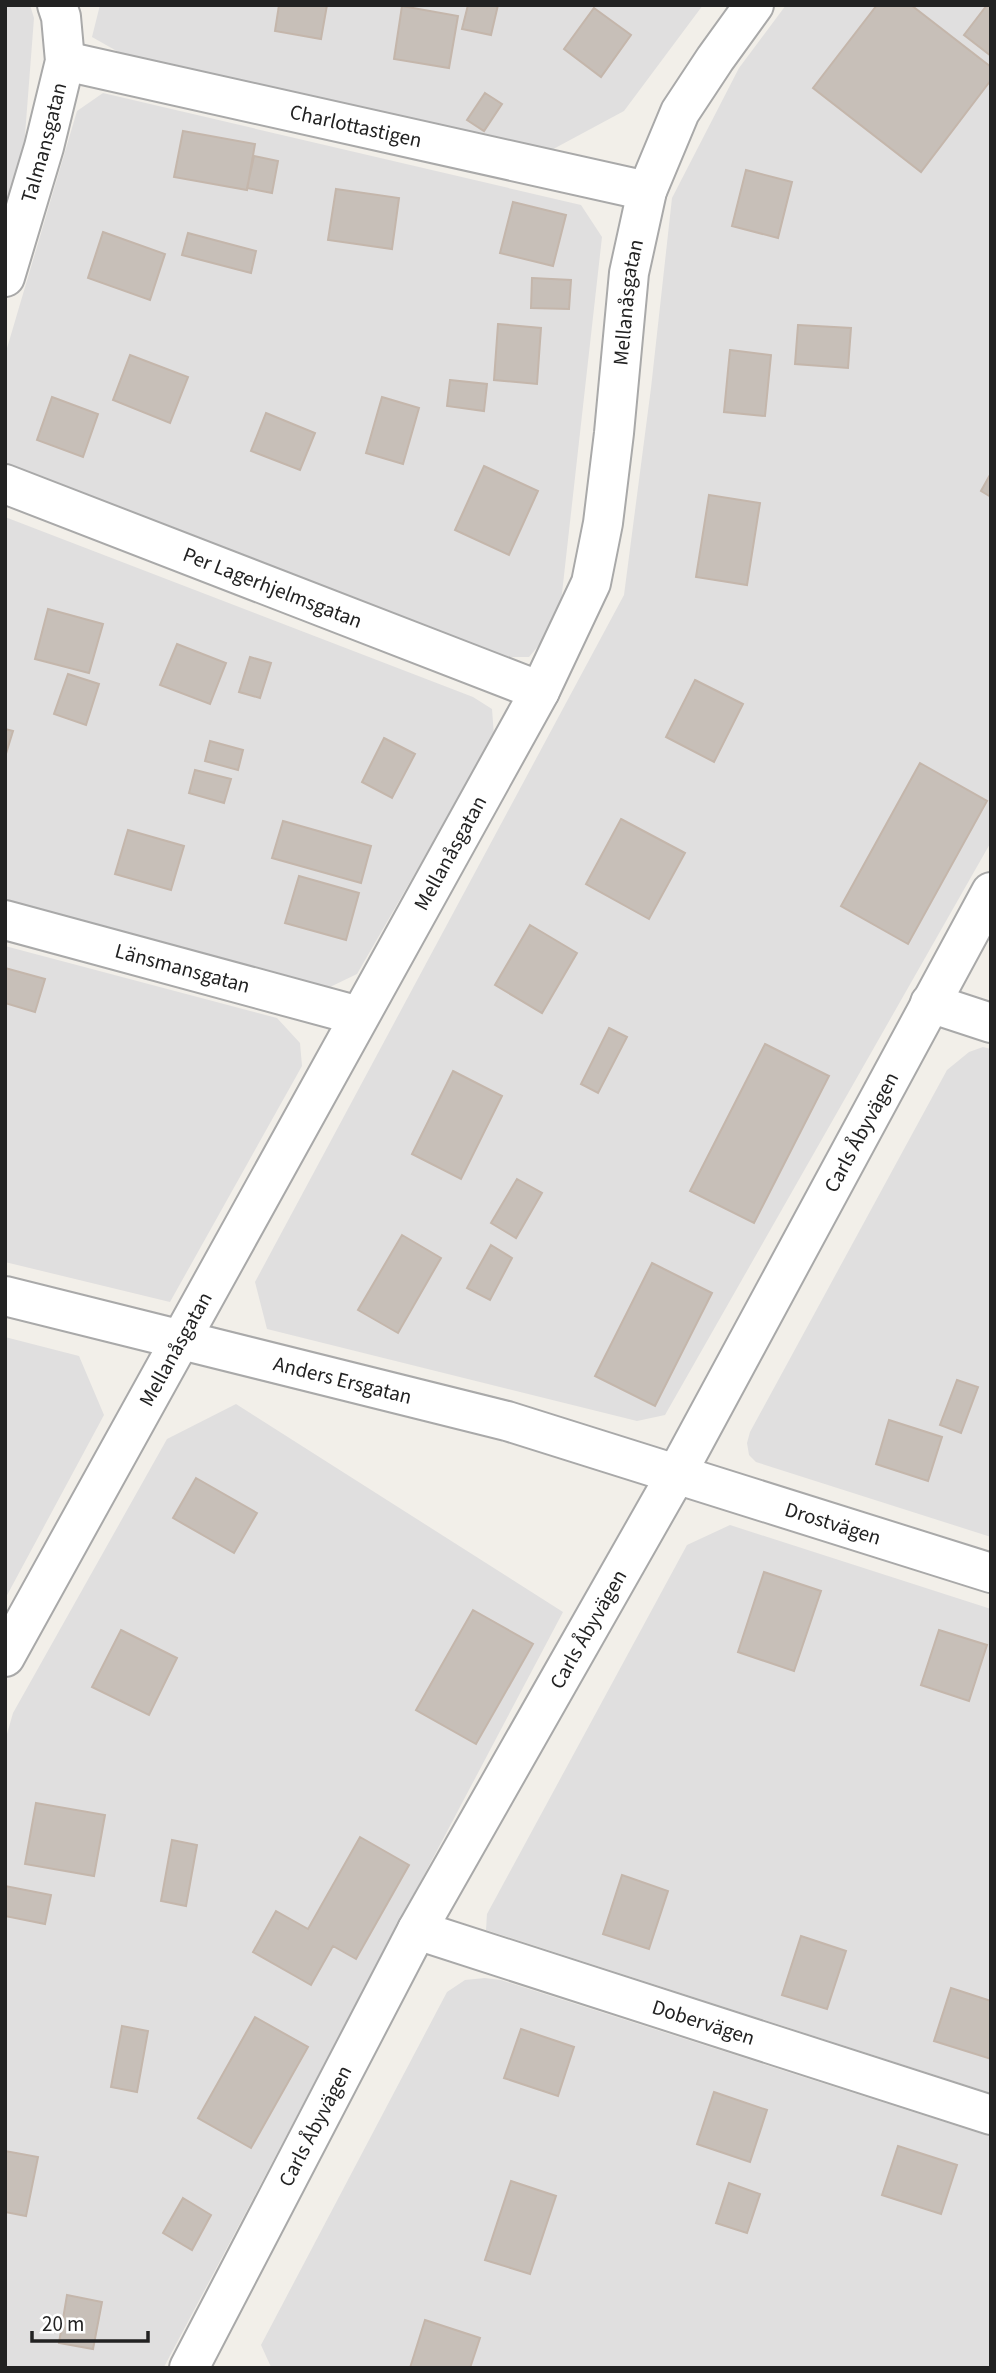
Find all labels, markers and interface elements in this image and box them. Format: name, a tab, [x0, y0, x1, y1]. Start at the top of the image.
street label: Talmansgatan	[13, 79, 74, 206]
street label: Charlottastigen	[287, 97, 425, 155]
street label: Mellanåsgatan	[605, 236, 651, 367]
street label: Per Lagerhjelmsgatan	[179, 539, 367, 636]
street label: Mellanåsgatan	[406, 790, 494, 916]
street label: Länsmansgatan	[112, 936, 253, 1001]
street label: Carls Åbyvägen	[816, 1066, 906, 1198]
street label: Mellanåsgatan	[132, 1286, 219, 1412]
street label: Anders Ersgatan	[270, 1348, 415, 1412]
street label: Drostvägen	[781, 1494, 885, 1553]
street label: Carls Åbyvägen	[542, 1564, 634, 1694]
street label: Dobervägen	[648, 1992, 759, 2053]
street label: Carls Åbyvägen	[271, 2060, 359, 2192]
scale bar	[32, 2300, 147, 2344]
text: 20 m	[42, 2309, 84, 2339]

